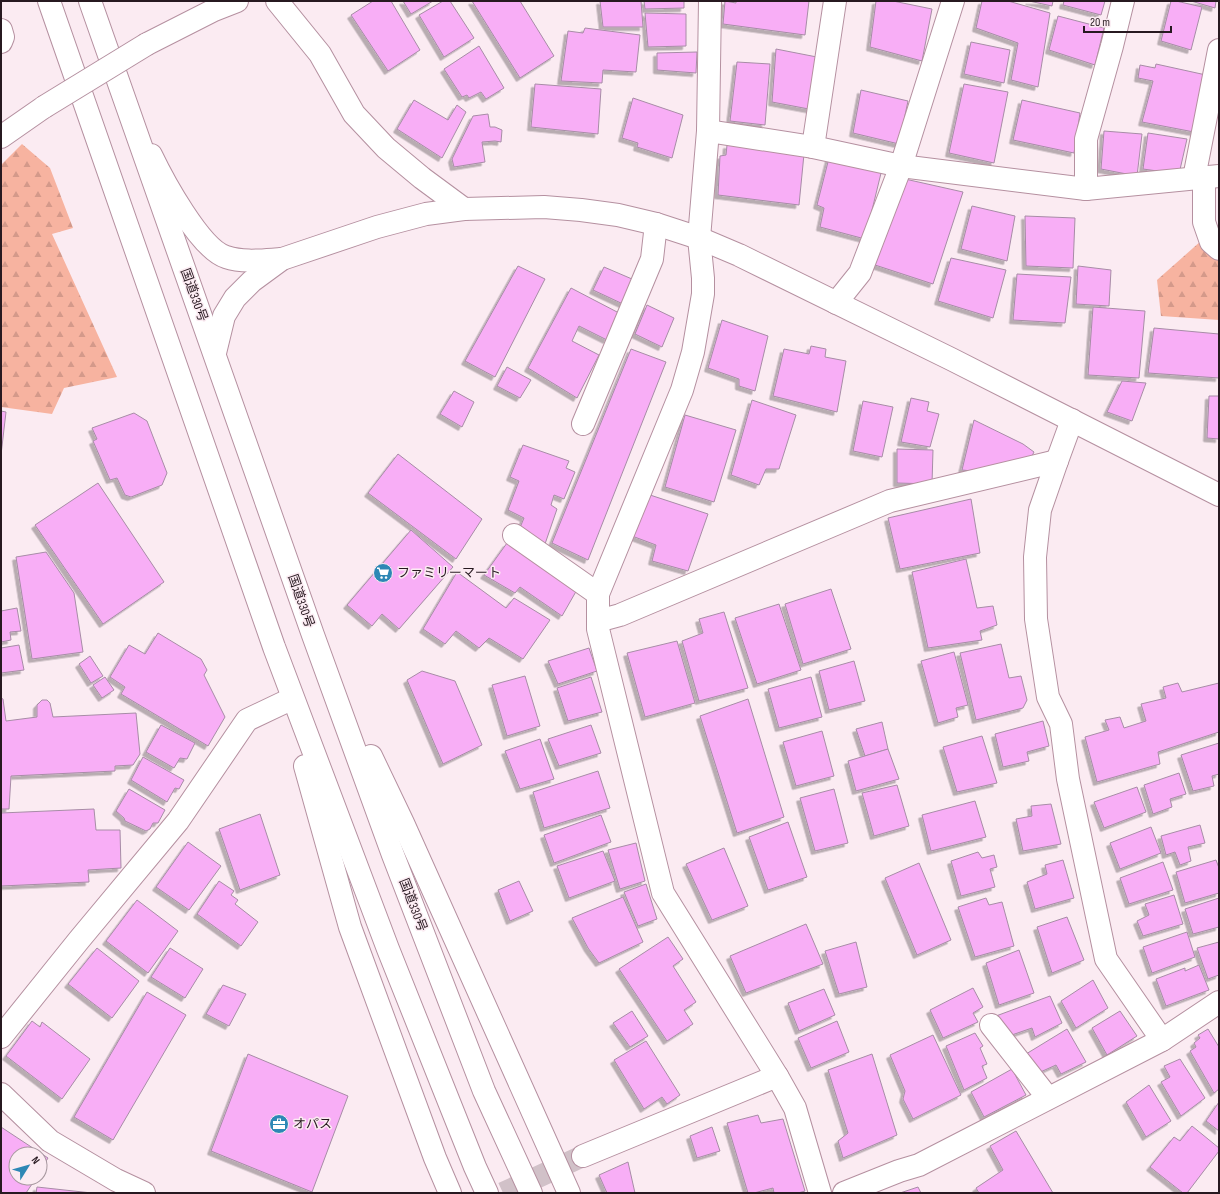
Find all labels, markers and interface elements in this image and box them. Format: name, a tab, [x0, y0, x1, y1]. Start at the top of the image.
scale bar	[1084, 8, 1171, 34]
text: 20 m	[1090, 15, 1110, 30]
street label: 国道330号	[177, 266, 211, 324]
supermarket icon: ファミリーマート	[372, 562, 394, 584]
place label: ファミリーマート	[397, 565, 501, 581]
street label: 国道330号	[284, 572, 318, 630]
street label: 国道330号	[396, 876, 430, 934]
office icon: オパス	[268, 1113, 290, 1135]
place label: オパス	[293, 1116, 332, 1132]
north arrow	[8, 1146, 48, 1186]
text: N	[29, 1154, 43, 1167]

